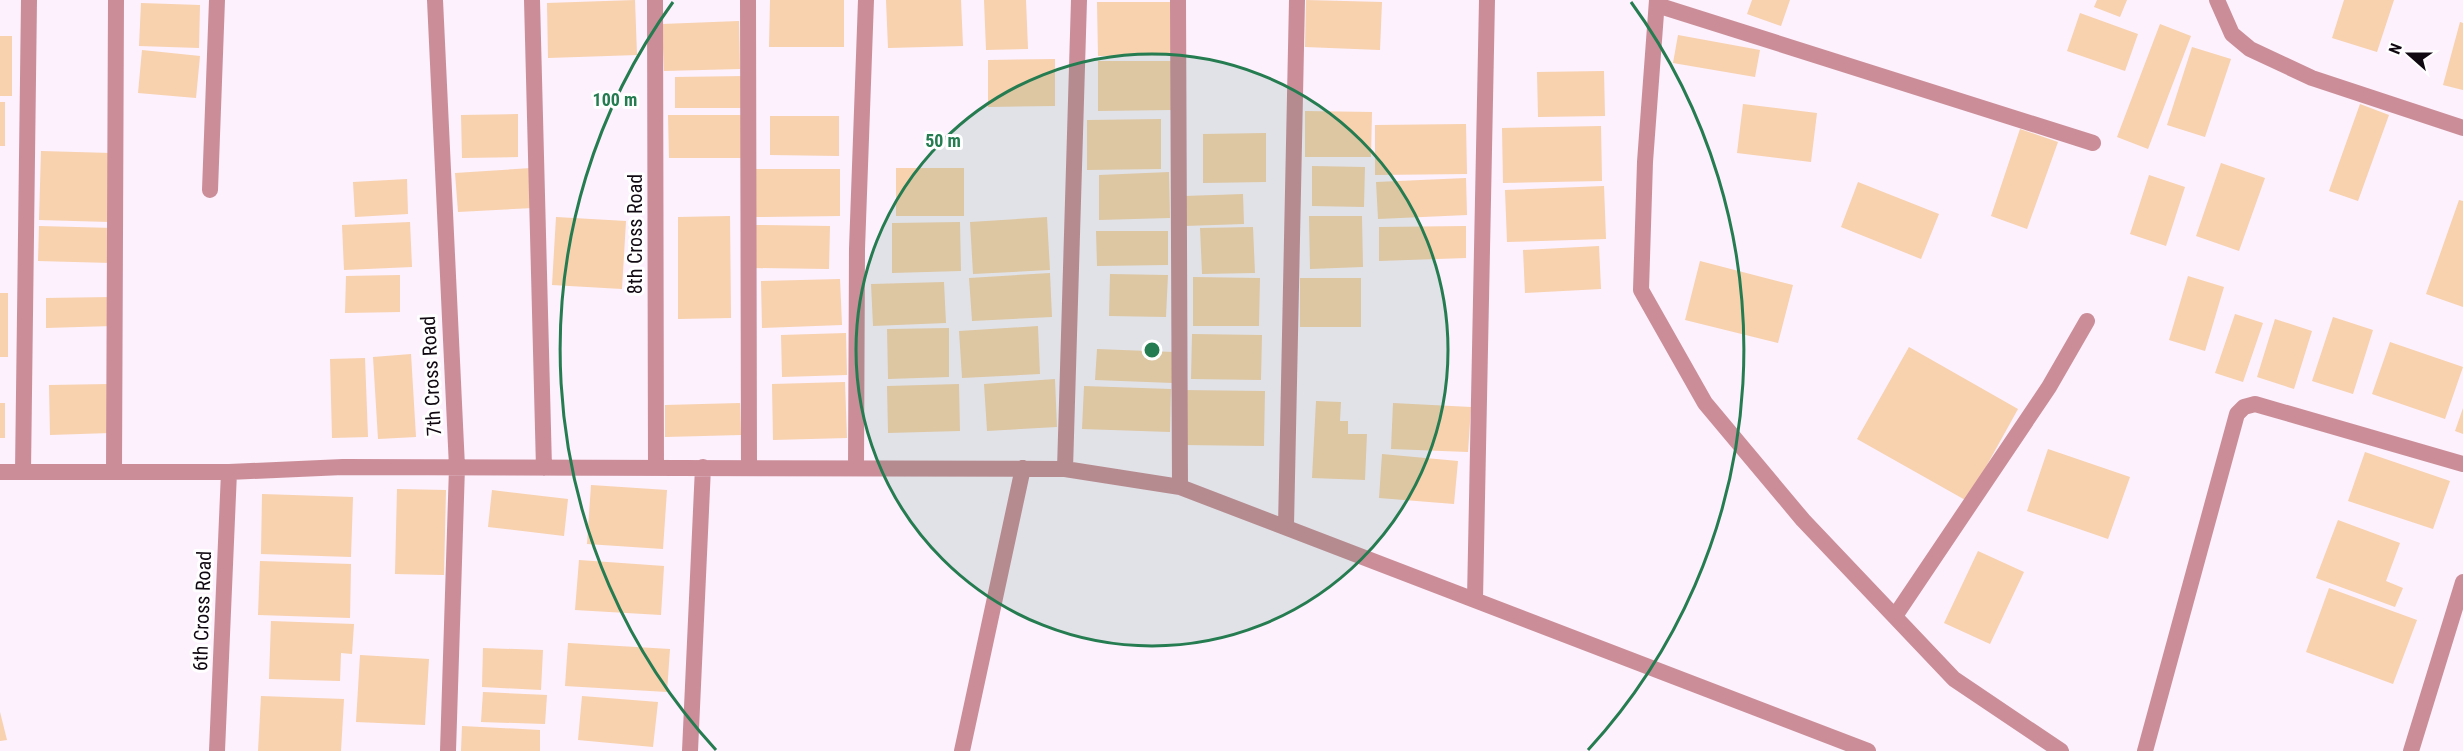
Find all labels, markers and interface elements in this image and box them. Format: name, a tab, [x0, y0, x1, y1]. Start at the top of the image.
north arrow	[2379, 24, 2439, 84]
text: N	[2385, 41, 2406, 57]
text: 100 m	[593, 89, 637, 110]
text: 50 m	[925, 130, 961, 151]
street label: 8th Cross Road	[623, 174, 647, 294]
street label: 7th Cross Road	[416, 315, 446, 437]
centre of rings	[1142, 340, 1162, 360]
street label: 6th Cross Road	[188, 550, 216, 672]

